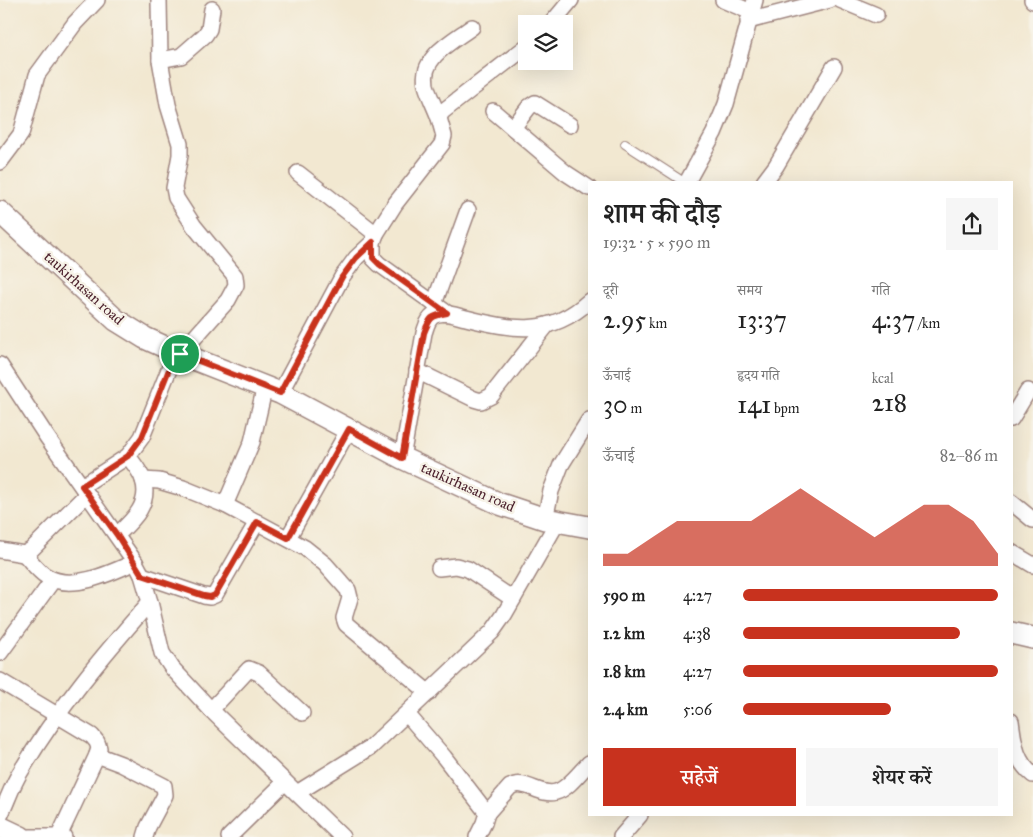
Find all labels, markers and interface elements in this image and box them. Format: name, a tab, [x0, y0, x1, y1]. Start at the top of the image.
map controls	[518, 15, 573, 70]
button: layers	[518, 15, 573, 70]
text: शाम की दौड़	[603, 196, 720, 231]
button: share	[946, 198, 998, 250]
text: 19:32 · 5 × 590 m	[603, 233, 710, 252]
street label: taukirhasan road	[40, 247, 128, 329]
text: दूरी	[603, 282, 618, 299]
text: समय	[737, 282, 762, 299]
text: गति	[872, 282, 890, 299]
text: 2.95	[603, 304, 646, 335]
text: 13:37	[737, 304, 787, 335]
text: 4:37	[872, 304, 915, 335]
text: km	[646, 315, 667, 332]
text: /km	[915, 315, 940, 332]
pin	[159, 333, 201, 375]
icon: arrive	[166, 340, 194, 368]
text: ऊँचाई	[603, 367, 631, 384]
text: हृदय गति	[737, 367, 780, 384]
text: kcal	[872, 370, 894, 387]
text: 218	[872, 387, 907, 418]
text: 30	[603, 389, 628, 420]
text: 141	[737, 389, 771, 420]
text: m	[628, 400, 642, 417]
text: bpm	[771, 400, 800, 417]
text: ऊँचाई	[603, 446, 635, 465]
text: 82–86 m	[940, 446, 998, 465]
street label: taukirhasan road	[418, 458, 518, 516]
text: 590 m	[603, 586, 645, 605]
text: 4:27	[683, 586, 712, 605]
text: 1.2 km	[603, 624, 645, 643]
text: 4:38	[683, 624, 711, 643]
text: 1.8 km	[603, 662, 645, 681]
text: 4:27	[683, 662, 712, 681]
text: 2.4 km	[603, 700, 648, 719]
text: 5:06	[683, 700, 712, 719]
button: सहेजें	[603, 748, 796, 806]
button: शेयर करें	[806, 748, 998, 806]

